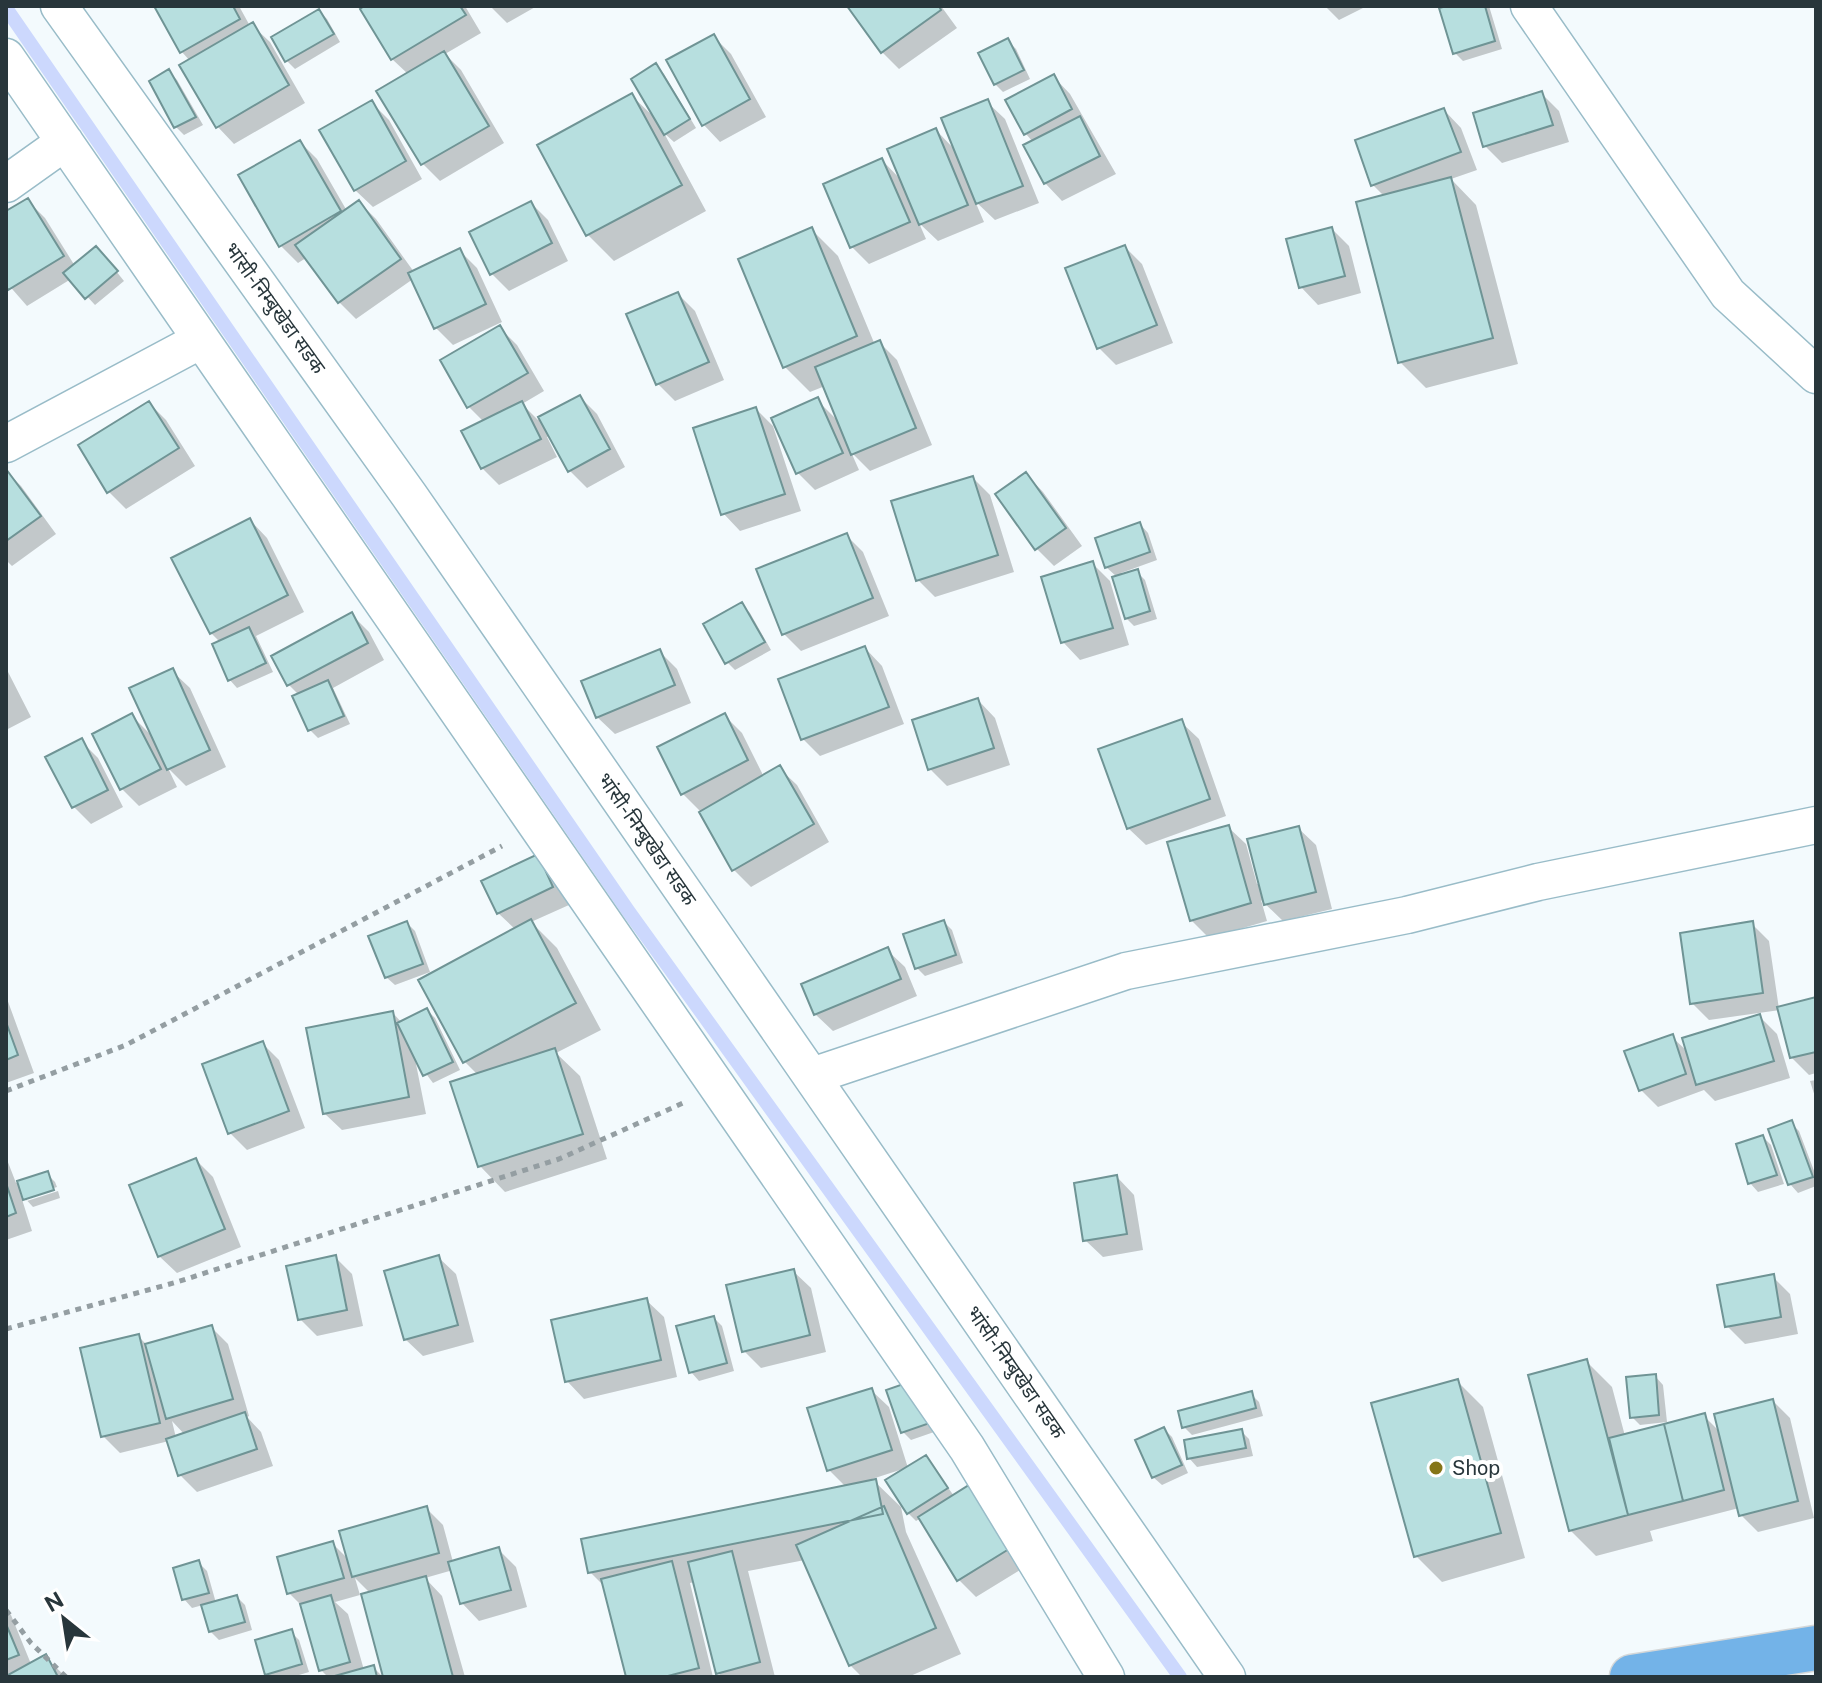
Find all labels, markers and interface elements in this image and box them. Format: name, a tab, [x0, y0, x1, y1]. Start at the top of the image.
street label: भांसी-निम्बुखेडा सडक	[219, 238, 331, 379]
street label: भांसी-निम्बुखेडा सडक	[592, 768, 702, 911]
street label: भांसी-निम्बुखेडा सडक	[961, 1301, 1071, 1444]
place label: Shop	[1452, 1456, 1500, 1480]
marker: Shop	[1427, 1459, 1445, 1477]
north arrow	[24, 1579, 104, 1659]
text: N	[40, 1586, 68, 1617]

